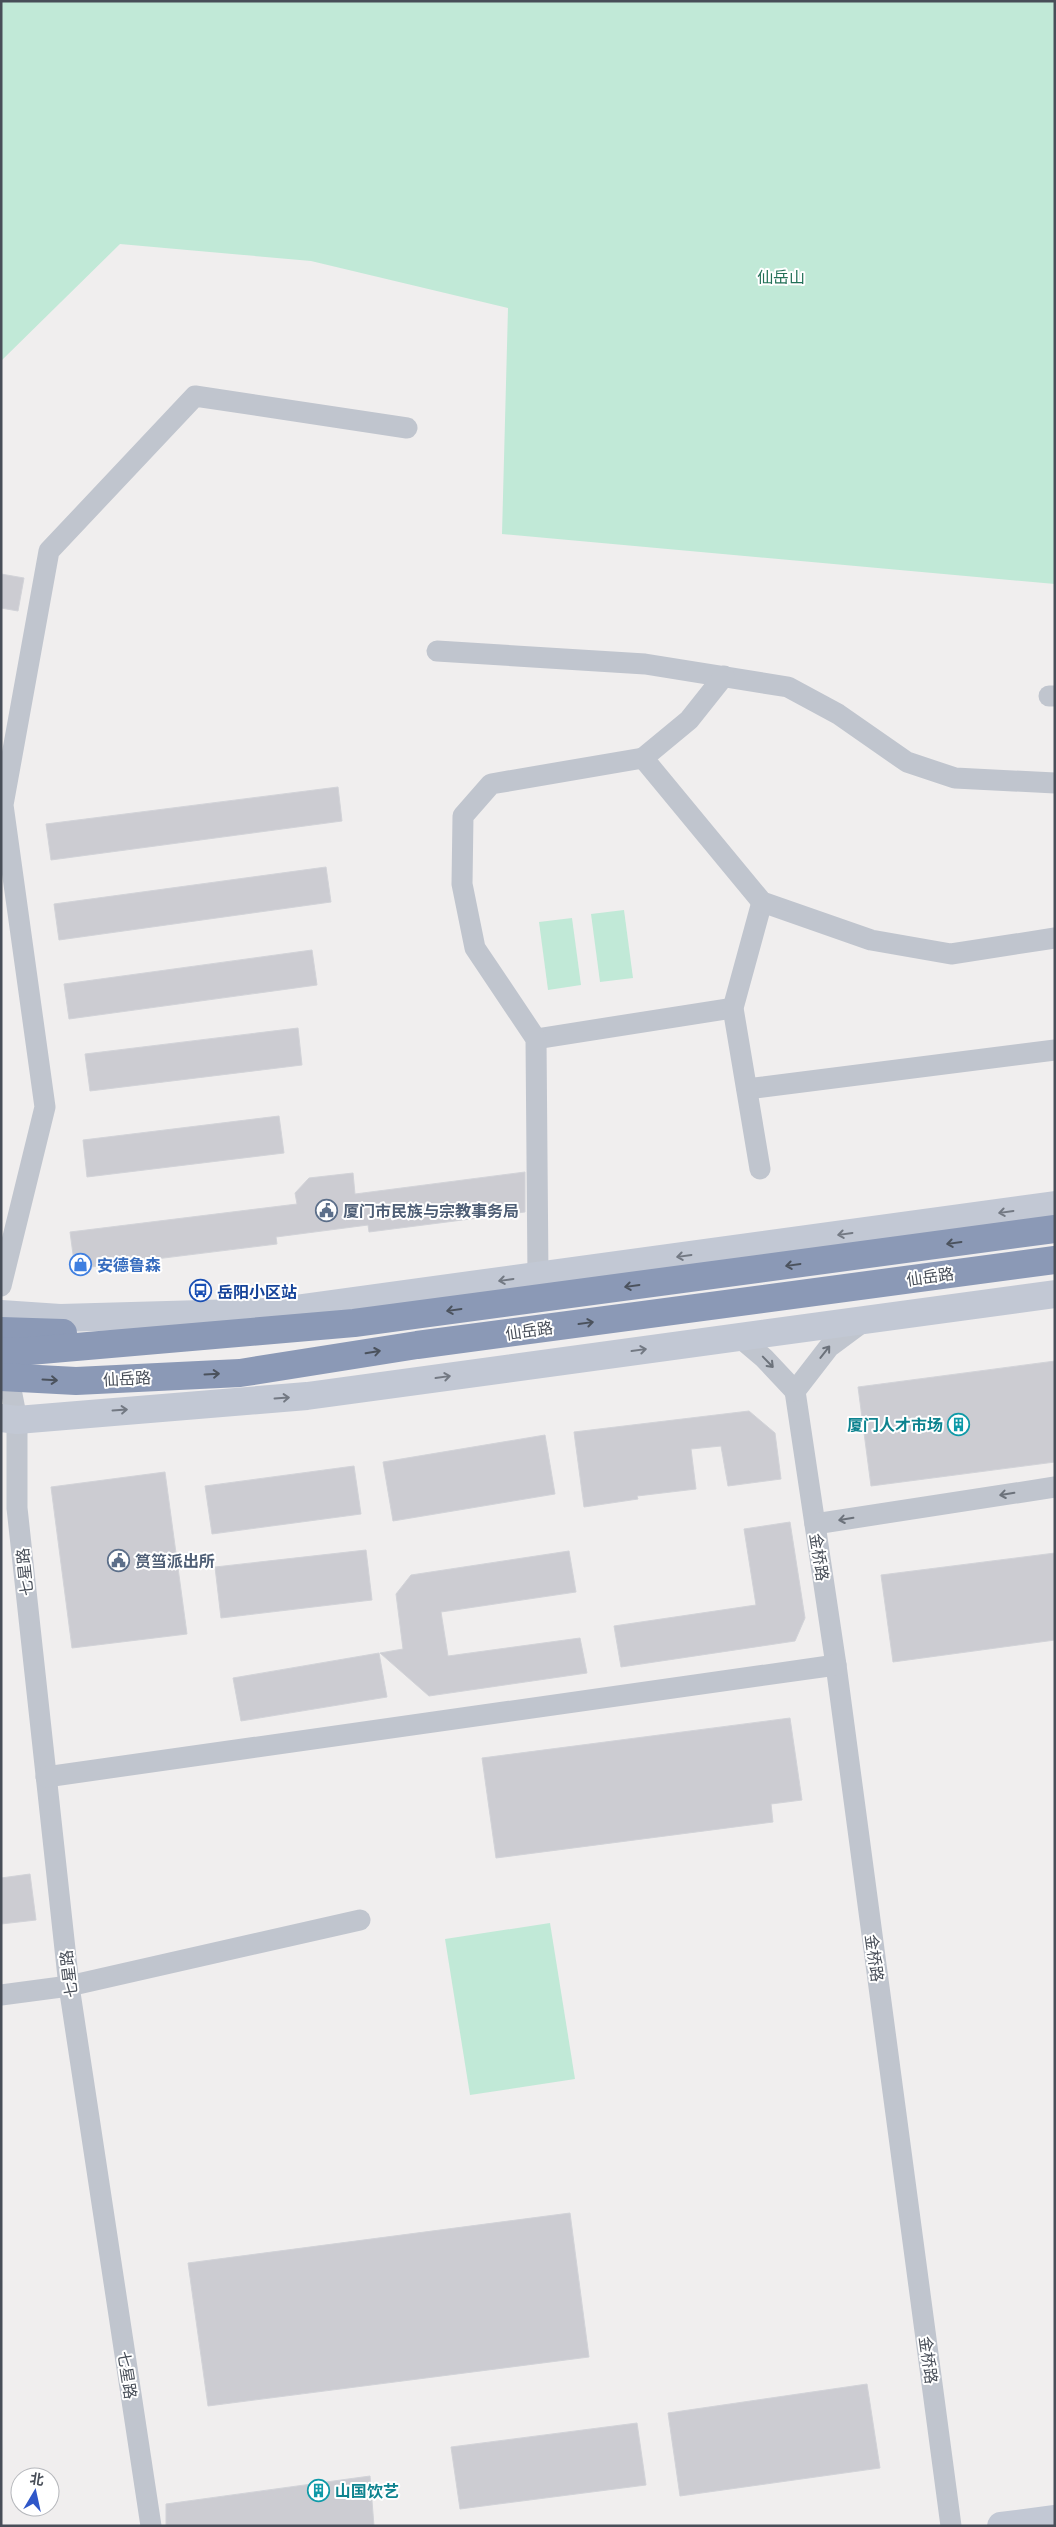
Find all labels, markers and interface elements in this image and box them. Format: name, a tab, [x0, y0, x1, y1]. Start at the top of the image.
park label: 仙岳山	[757, 267, 805, 286]
public building icon: 厦门市民族与宗教事务局	[315, 1198, 339, 1222]
place label: 厦门市民族与宗教事务局	[343, 1201, 519, 1220]
one-way arrow	[999, 1207, 1015, 1217]
one-way arrow	[838, 1229, 854, 1239]
one-way arrow	[947, 1238, 963, 1248]
one-way arrow	[677, 1251, 693, 1261]
shop icon: 安德鲁森	[69, 1252, 93, 1276]
place label: 安德鲁森	[97, 1255, 161, 1274]
one-way arrow	[786, 1260, 802, 1270]
street label: 仙岳路	[905, 1263, 955, 1289]
one-way arrow	[498, 1275, 514, 1285]
bus stop icon: 岳阳小区站	[189, 1279, 213, 1303]
one-way arrow	[625, 1281, 641, 1291]
place label: 岳阳小区站	[217, 1282, 297, 1301]
one-way arrow	[446, 1305, 462, 1315]
street label: 仙岳路	[504, 1317, 554, 1343]
one-way arrow	[578, 1317, 594, 1327]
one-way arrow	[630, 1344, 646, 1354]
one-way arrow	[819, 1346, 830, 1359]
one-way arrow	[365, 1347, 381, 1357]
one-way arrow	[762, 1356, 774, 1368]
street label: 仙岳路	[103, 1367, 151, 1389]
one-way arrow	[204, 1370, 220, 1379]
one-way arrow	[435, 1372, 451, 1382]
one-way arrow	[42, 1375, 58, 1384]
one-way arrow	[274, 1393, 290, 1402]
one-way arrow	[112, 1406, 128, 1415]
building icon: 厦门人才市场	[947, 1412, 971, 1436]
place label: 厦门人才市场	[847, 1415, 943, 1434]
one-way arrow	[999, 1489, 1015, 1499]
one-way arrow	[838, 1514, 854, 1524]
street label: 金桥路	[807, 1532, 833, 1582]
street label: 七星路	[12, 1547, 36, 1597]
public building icon: 筼筜派出所	[107, 1548, 131, 1572]
place label: 筼筜派出所	[135, 1551, 215, 1570]
street label: 金桥路	[862, 1933, 888, 1983]
street label: 七星路	[56, 1949, 80, 1999]
street label: 金桥路	[916, 2335, 942, 2385]
street label: 七星路	[115, 2350, 141, 2400]
north arrow	[10, 2467, 60, 2517]
text: 北	[29, 2469, 45, 2488]
building icon: 山国饮艺	[307, 2478, 331, 2502]
place label: 山国饮艺	[335, 2481, 399, 2500]

